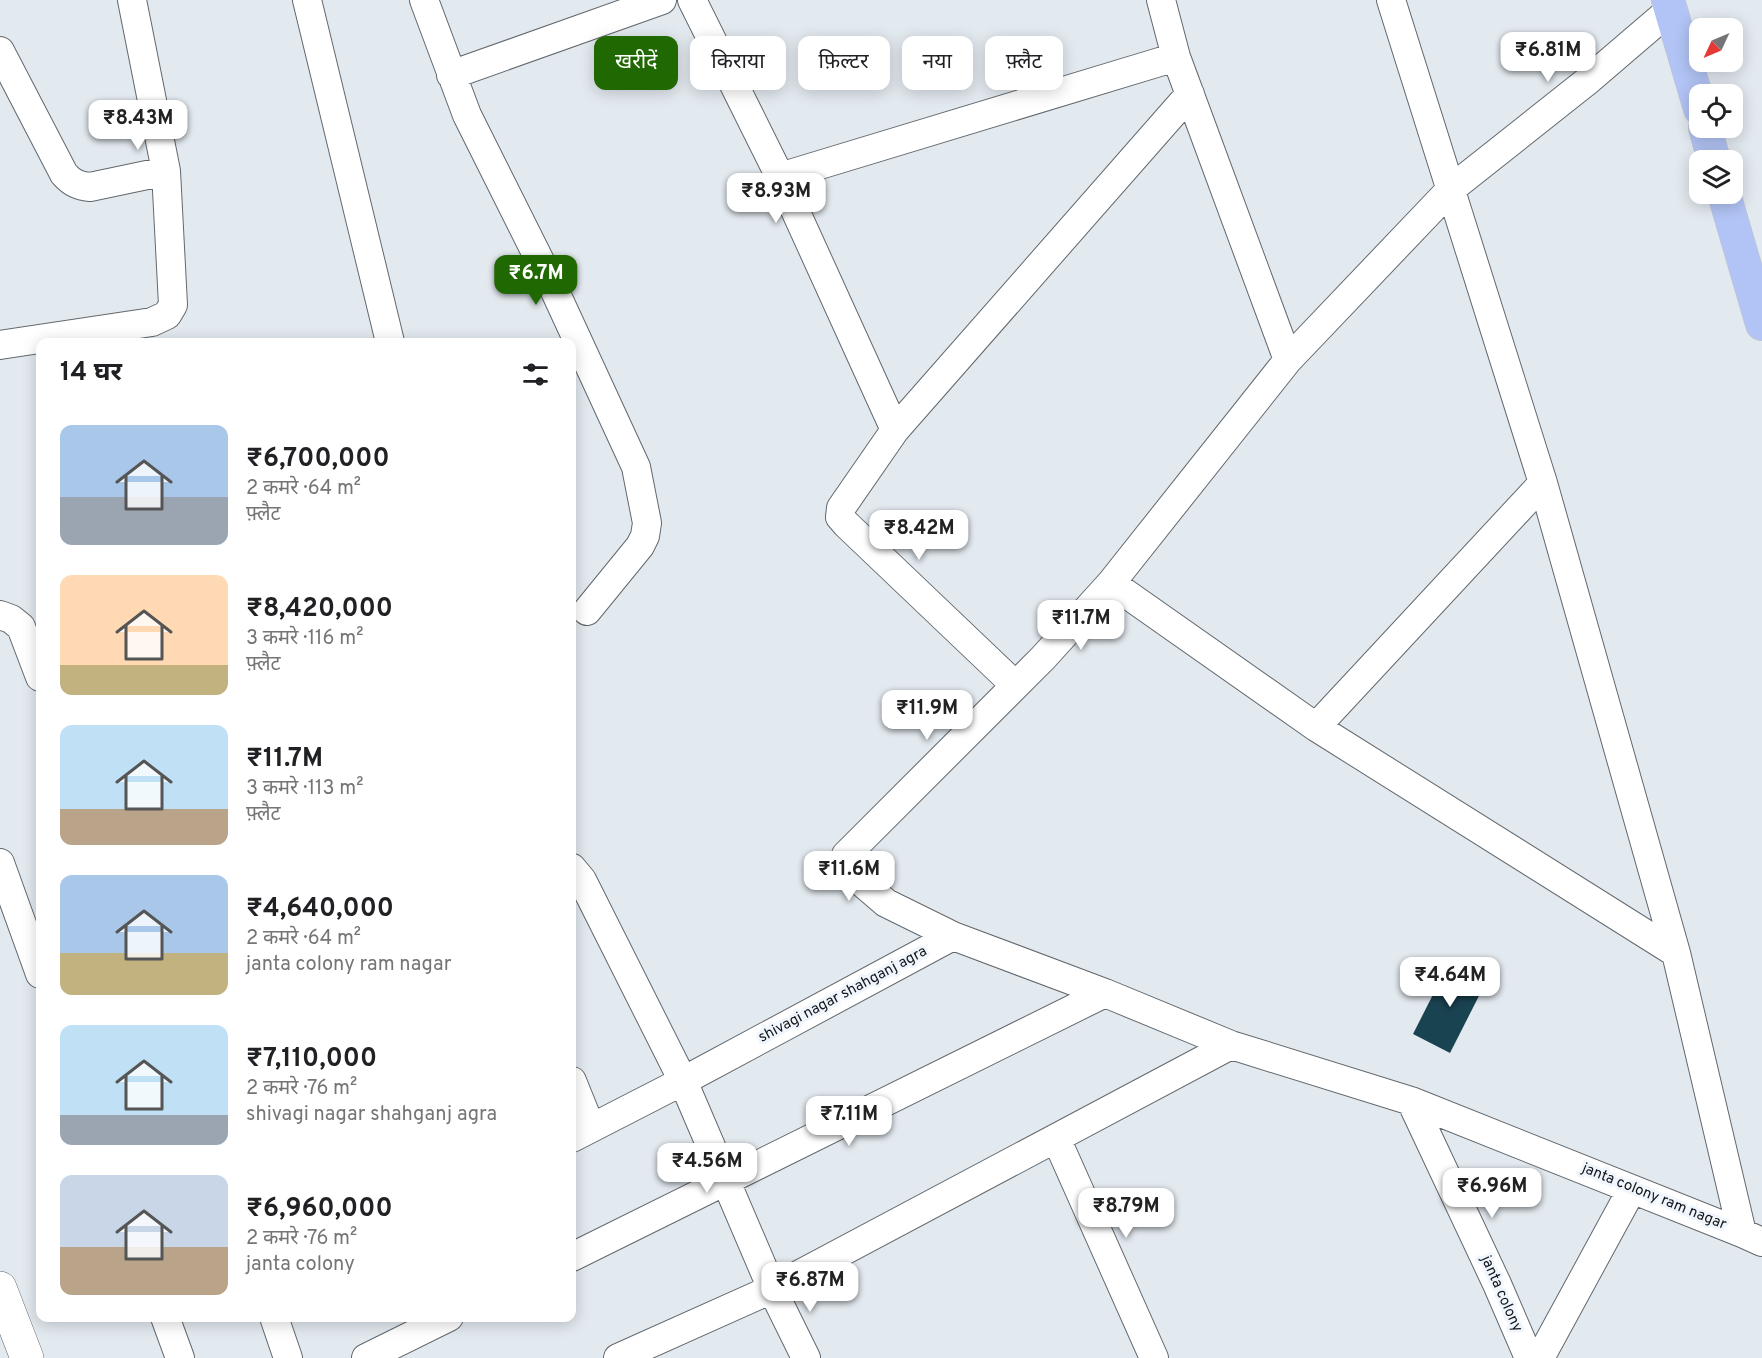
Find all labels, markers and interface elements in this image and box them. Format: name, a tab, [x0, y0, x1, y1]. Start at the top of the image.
north arrow	[1689, 18, 1743, 72]
map controls	[1689, 18, 1743, 204]
pin: ₹6.81M	[1499, 32, 1597, 83]
chip: खरीदें	[594, 36, 678, 90]
chip: किराया	[690, 36, 786, 90]
chip: फ़िल्टर	[798, 36, 890, 90]
chip: नया	[902, 36, 973, 90]
chip: फ़्लैट	[985, 36, 1063, 90]
text: ₹6.81M	[1515, 38, 1581, 64]
button: locate	[1689, 84, 1743, 138]
pin: ₹8.43M	[89, 100, 187, 151]
text: ₹8.43M	[102, 106, 174, 132]
button: layers	[1689, 150, 1743, 204]
pin: ₹8.93M	[727, 173, 825, 224]
text: ₹8.93M	[741, 179, 811, 205]
pin: ₹6.7M	[494, 255, 578, 306]
text: ₹6.7M	[508, 261, 564, 287]
text: 14 घर	[60, 357, 122, 390]
icon: filters	[519, 358, 552, 391]
text: ₹6,700,000	[246, 443, 390, 476]
icon: home	[108, 449, 180, 521]
text: 2 कमरे · 64 m²	[246, 476, 361, 502]
text: फ़्लैट	[246, 502, 281, 528]
pin: ₹8.42M	[870, 510, 968, 561]
text: ₹8.42M	[883, 516, 955, 542]
text: ₹8,420,000	[246, 593, 393, 626]
icon: home	[108, 599, 180, 671]
pin: ₹11.7M	[1032, 600, 1130, 651]
text: ₹11.7M	[1051, 606, 1111, 632]
text: 3 कमरे · 116 m²	[246, 626, 363, 652]
text: फ़्लैट	[246, 652, 281, 678]
pin: ₹11.9M	[878, 690, 976, 741]
text: ₹11.9M	[896, 696, 958, 722]
text: ₹11.7M	[246, 743, 323, 776]
icon: home	[108, 749, 180, 821]
text: 3 कमरे · 113 m²	[246, 776, 363, 802]
text: फ़्लैट	[246, 802, 281, 828]
pin: ₹11.6M	[800, 851, 898, 902]
text: ₹11.6M	[818, 857, 880, 883]
text: ₹4,640,000	[246, 893, 394, 926]
icon: home	[108, 899, 180, 971]
text: 2 कमरे · 64 m²	[246, 926, 361, 952]
street label: shivagi nagar shahganj agra	[755, 942, 931, 1048]
text: janta colony ram nagar	[246, 952, 451, 978]
pin: ₹4.64M	[1401, 957, 1499, 1008]
text: ₹4.64M	[1414, 963, 1486, 989]
text: ₹7,110,000	[246, 1043, 377, 1076]
icon: home	[108, 1049, 180, 1121]
text: 2 कमरे · 76 m²	[246, 1076, 357, 1102]
pin: ₹7.11M	[800, 1096, 898, 1147]
text: shivagi nagar shahganj agra	[246, 1102, 497, 1128]
text: ₹7.11M	[820, 1102, 878, 1128]
pin: ₹4.56M	[658, 1143, 756, 1194]
text: ₹4.56M	[671, 1149, 743, 1175]
street label: janta colony ram nagar	[1578, 1159, 1729, 1235]
pin: ₹6.96M	[1443, 1168, 1541, 1219]
text: ₹6.96M	[1456, 1174, 1528, 1200]
pin: ₹8.79M	[1077, 1188, 1175, 1239]
text: ₹6,960,000	[246, 1193, 393, 1226]
text: ₹8.79M	[1092, 1194, 1160, 1220]
icon: home	[108, 1199, 180, 1271]
text: 2 कमरे · 76 m²	[246, 1226, 357, 1252]
text: janta colony	[246, 1252, 355, 1278]
street label: janta colony	[1475, 1252, 1526, 1335]
pin: ₹6.87M	[761, 1262, 859, 1313]
text: ₹6.87M	[775, 1268, 845, 1294]

